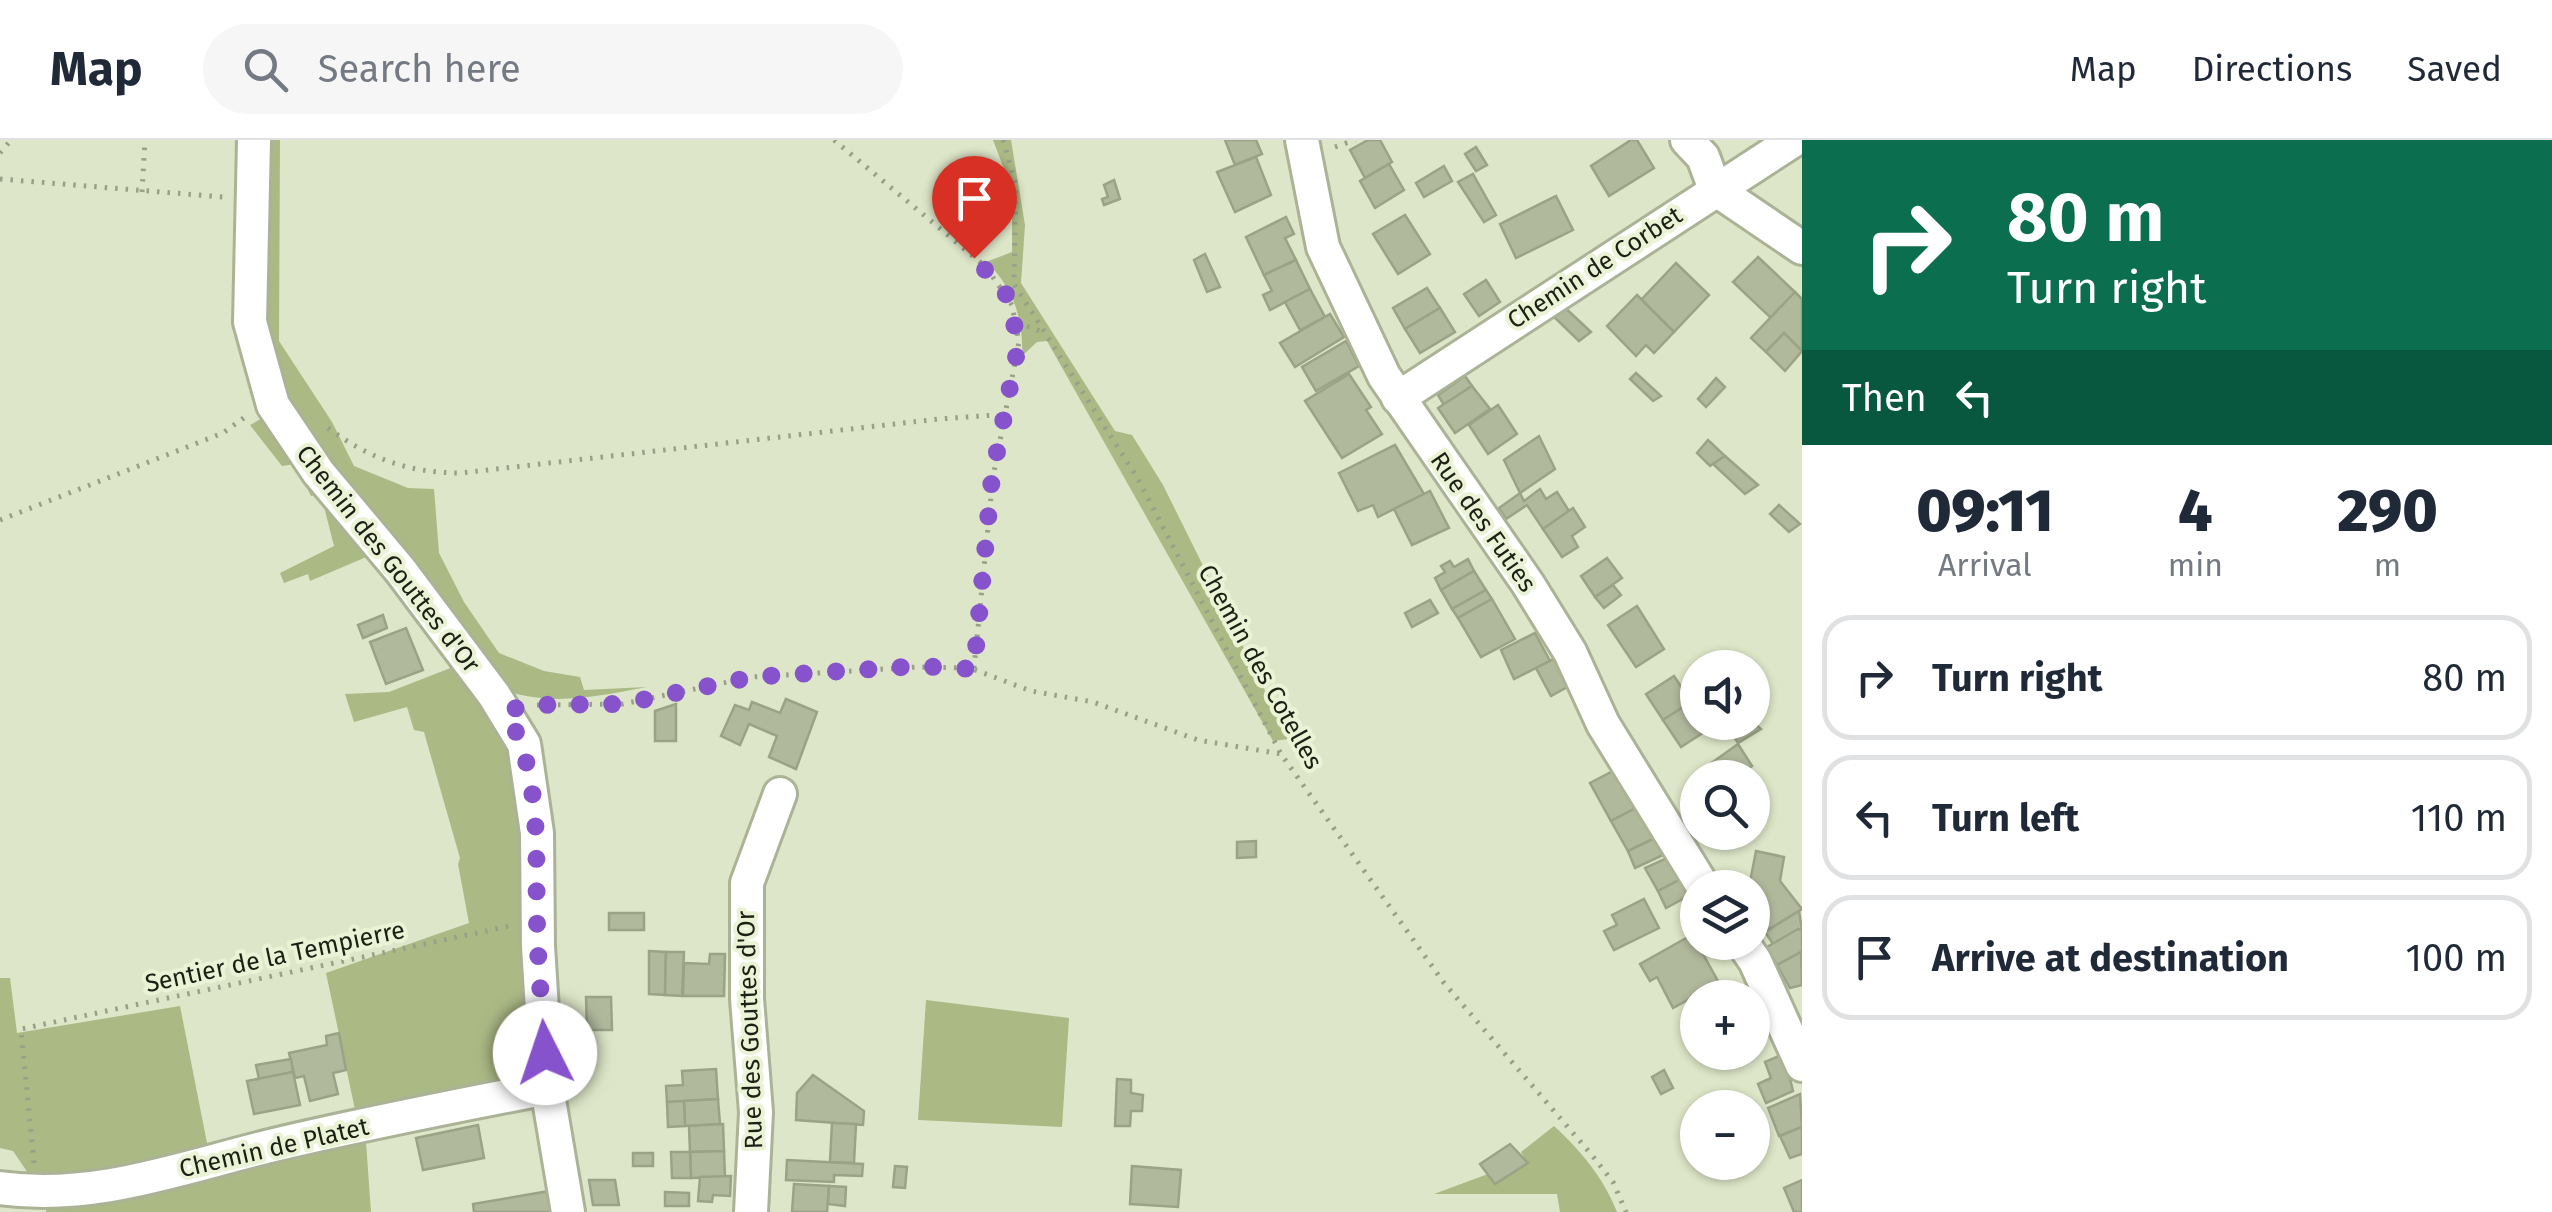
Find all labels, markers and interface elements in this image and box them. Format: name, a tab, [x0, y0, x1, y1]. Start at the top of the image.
search box	[203, 24, 903, 114]
text: Map	[50, 40, 143, 98]
icon: search	[238, 42, 293, 97]
text: Search here	[318, 46, 521, 92]
text: Map	[2070, 48, 2137, 90]
text: Directions	[2192, 48, 2352, 90]
text: Saved	[2407, 48, 2502, 90]
pin	[932, 156, 1017, 259]
icon: arrive	[947, 171, 1002, 226]
text: 80 m	[2007, 176, 2164, 260]
icon: right	[1842, 180, 1972, 310]
street label: Chemin de Corbet	[1502, 200, 1689, 336]
text: Turn right	[2007, 261, 2206, 315]
icon: left	[1947, 370, 2002, 425]
text: Then	[1842, 375, 1927, 421]
street label: Chemin des Gouttes d'Or	[290, 439, 486, 679]
street label: Rue des Futies	[1424, 446, 1542, 598]
text: 09:11	[1916, 475, 2054, 547]
text: 4	[2178, 475, 2213, 547]
text: 290	[2337, 475, 2438, 547]
text: Arrival	[1938, 546, 2032, 584]
text: min	[2168, 546, 2223, 584]
text: m	[2374, 546, 2401, 584]
street label: Chemin des Cotelles	[1191, 560, 1329, 774]
map controls	[1680, 650, 1770, 1180]
button: sound	[1680, 650, 1770, 740]
icon: right	[1847, 650, 1902, 705]
text: Turn right	[1932, 655, 2102, 701]
text: 80 m	[2422, 655, 2507, 701]
button: search	[1680, 760, 1770, 850]
icon: left	[1847, 790, 1902, 845]
text: Turn left	[1932, 795, 2079, 841]
text: 110 m	[2411, 795, 2507, 841]
button: layers	[1680, 870, 1770, 960]
street label: Rue des Gouttes d'Or	[731, 910, 769, 1150]
street label: Sentier de la Tempierre	[142, 915, 408, 999]
icon: arrive	[1847, 930, 1902, 985]
text: Arrive at destination	[1932, 935, 2289, 981]
text: 100 m	[2406, 935, 2507, 981]
button: +	[1680, 980, 1770, 1070]
position arrow	[493, 1001, 597, 1105]
button: −	[1680, 1090, 1770, 1180]
street label: Chemin de Platet	[176, 1111, 373, 1184]

